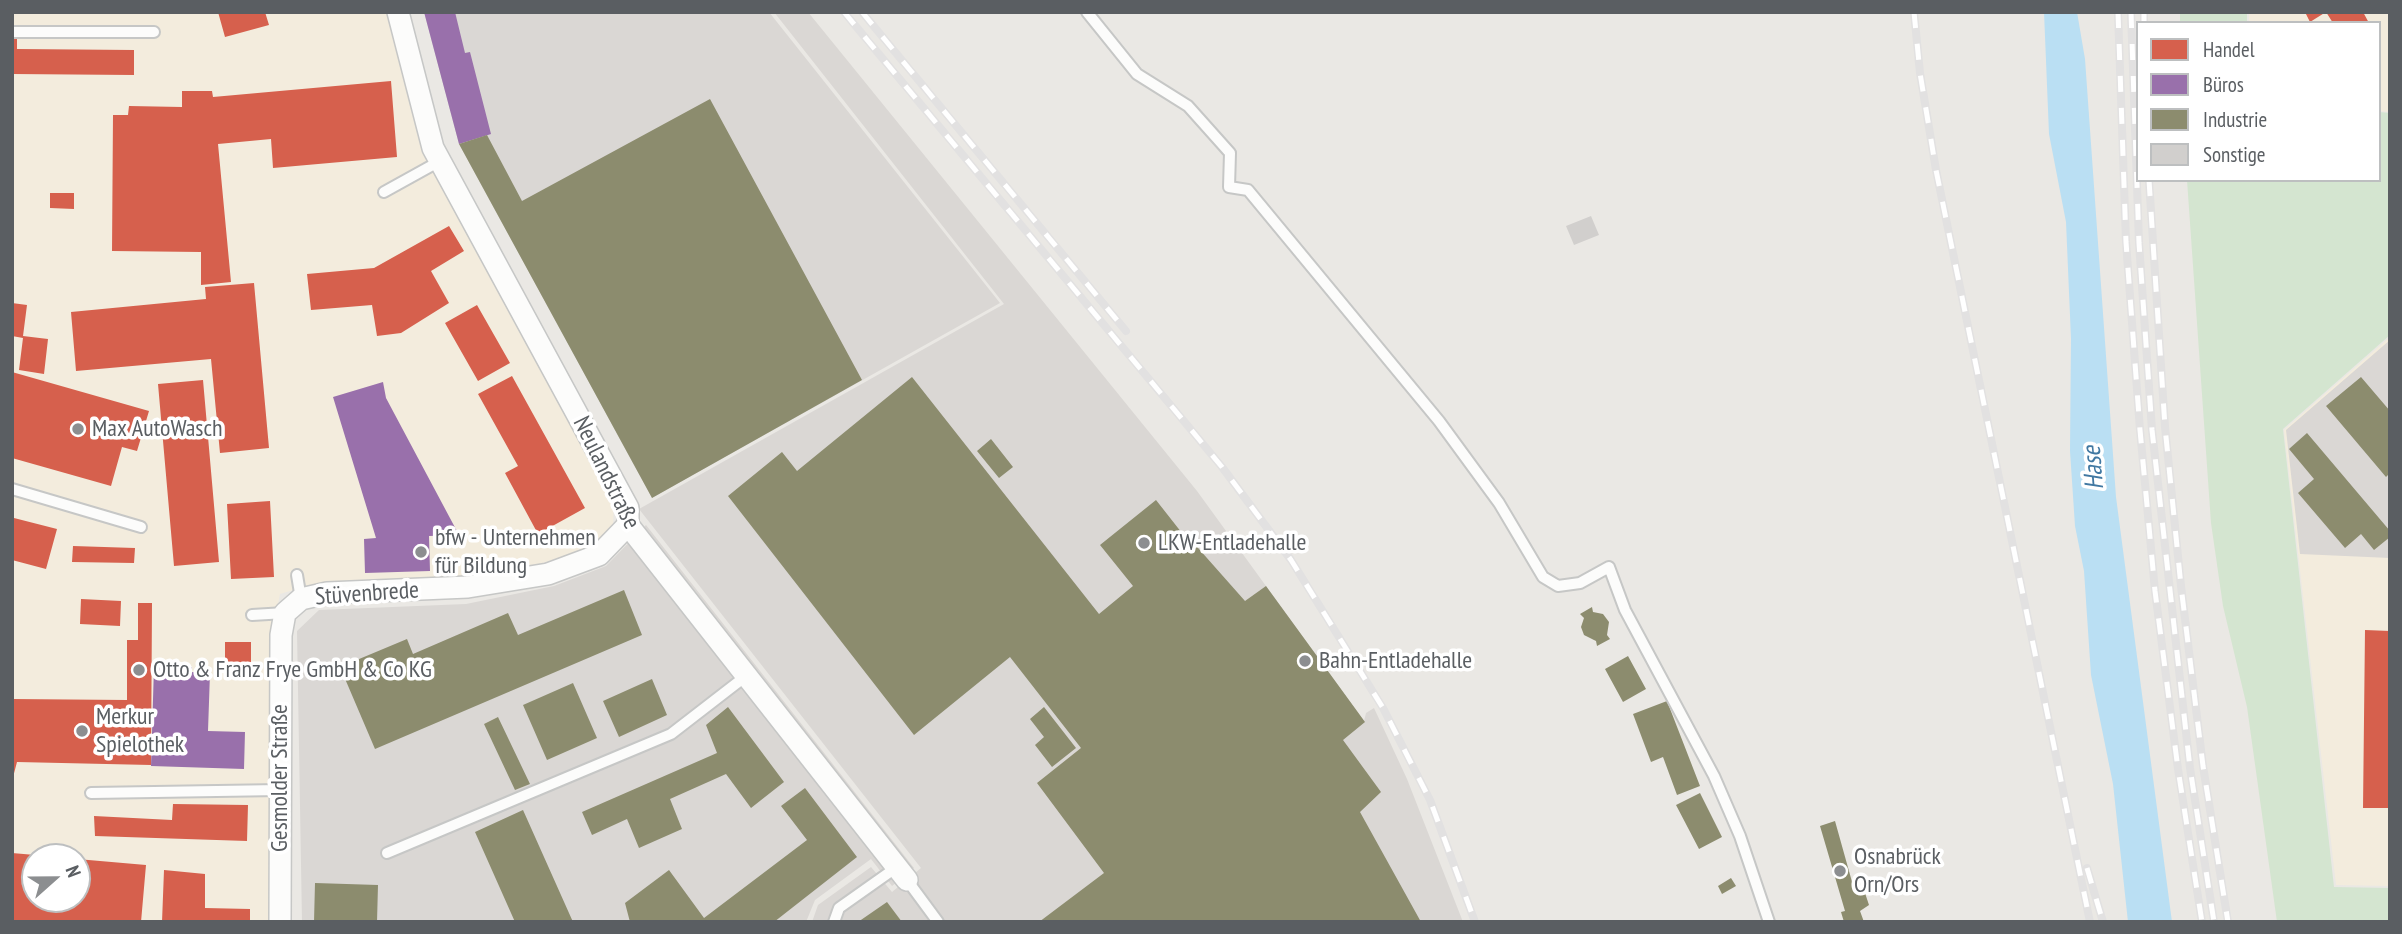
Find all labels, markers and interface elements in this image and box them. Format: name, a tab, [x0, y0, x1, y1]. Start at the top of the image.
legend	[2136, 21, 2381, 182]
text: Handel	[2203, 36, 2255, 63]
text: Büros	[2203, 71, 2244, 98]
text: Industrie	[2203, 106, 2267, 133]
text: Sonstige	[2203, 141, 2265, 168]
street label: Neulandstraße	[566, 412, 646, 534]
place label: Max AutoWasch	[92, 415, 223, 443]
marker: Max AutoWasch	[70, 421, 86, 437]
water label: Hase	[2077, 445, 2111, 491]
place label: bfw - Unternehmen für Bildung	[435, 524, 596, 580]
place label: LKW-Entladehalle	[1158, 529, 1306, 557]
marker: LKW-Entladehalle	[1136, 535, 1152, 551]
marker: bfw - Unternehmen für Bildung	[413, 544, 429, 560]
street label: Stüvenbrede	[314, 576, 420, 612]
place label: Bahn-Entladehalle	[1319, 647, 1472, 675]
marker: Bahn-Entladehalle	[1297, 653, 1313, 669]
place label: Otto & Franz Frye GmbH & Co KG	[153, 656, 432, 684]
marker: Otto & Franz Frye GmbH & Co KG	[131, 662, 147, 678]
place label: Merkur Spielothek	[96, 703, 184, 759]
street label: Gesmolder Straße	[266, 704, 294, 852]
marker: Merkur Spielothek	[74, 723, 90, 739]
north arrow	[21, 843, 91, 913]
place label: Osnabrück Orn/Ors	[1854, 843, 1941, 899]
text: N	[61, 862, 87, 880]
marker: Osnabrück Orn/Ors	[1832, 863, 1848, 879]

